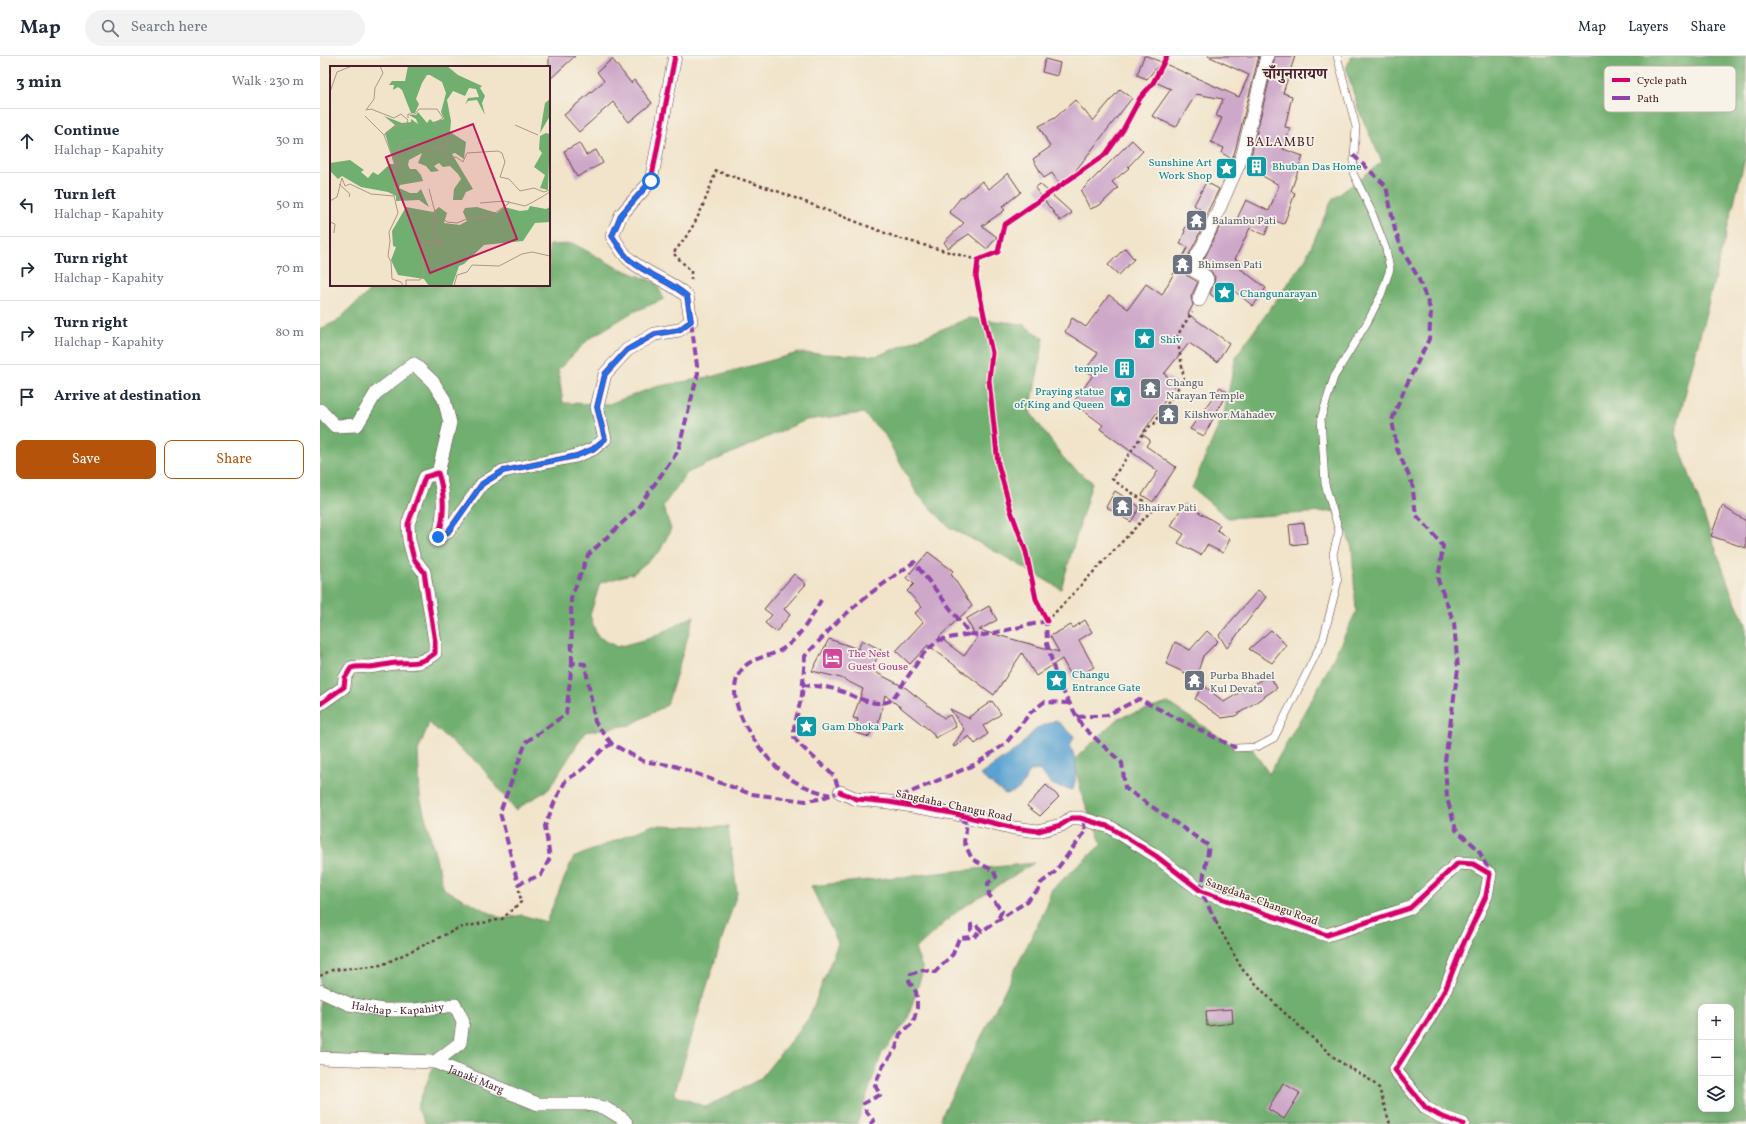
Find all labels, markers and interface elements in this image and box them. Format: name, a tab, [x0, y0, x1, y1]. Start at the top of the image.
search box	[85, 10, 365, 46]
text: Map	[20, 15, 61, 41]
icon: search	[99, 17, 121, 39]
text: Search here	[131, 17, 208, 38]
text: Map	[1578, 18, 1606, 37]
text: Layers	[1628, 18, 1668, 37]
text: Share	[1690, 18, 1726, 37]
district label: चाँगुनारायण	[1262, 64, 1328, 86]
inset map	[330, 66, 550, 286]
legend	[1604, 66, 1736, 112]
text: 3 min	[16, 71, 62, 94]
text: Walk · 230 m	[232, 73, 304, 91]
text: Cycle path	[1637, 74, 1687, 89]
text: Path	[1637, 92, 1660, 107]
text: Continue	[54, 121, 119, 142]
icon: ahead	[16, 130, 38, 152]
text: 30 m	[276, 132, 304, 150]
district label: BALAMBU	[1246, 134, 1316, 152]
text: Halchap - Kapahity	[54, 142, 164, 160]
building icon: Bhuban Das Home	[1244, 153, 1270, 179]
place icon: Sunshine Art Work Shop	[1214, 155, 1240, 181]
place label: Sunshine Art Work Shop	[1148, 156, 1212, 184]
place label: Bhuban Das Home	[1272, 160, 1361, 175]
route start	[642, 172, 660, 190]
text: Turn left	[54, 185, 116, 206]
icon: left	[16, 194, 38, 216]
text: 50 m	[276, 196, 304, 214]
text: Halchap - Kapahity	[54, 206, 164, 224]
temple icon: Balambu Pati	[1184, 207, 1210, 233]
place label: Balambu Pati	[1212, 214, 1276, 229]
text: Turn right	[54, 249, 128, 270]
temple icon: Bhimsen Pati	[1170, 251, 1196, 277]
icon: right	[16, 258, 38, 280]
place label: Bhimsen Pati	[1198, 258, 1262, 273]
text: 70 m	[276, 260, 304, 278]
text: Halchap - Kapahity	[54, 270, 164, 288]
place icon: Changunarayan	[1211, 280, 1237, 306]
place label: Changunarayan	[1240, 287, 1318, 302]
text: Turn right	[54, 313, 128, 334]
icon: right	[16, 322, 38, 344]
text: 80 m	[275, 324, 304, 342]
place icon: Shiv	[1132, 326, 1158, 352]
place label: Shiv	[1160, 333, 1182, 348]
text: Halchap - Kapahity	[54, 334, 164, 352]
building icon: temple	[1111, 355, 1137, 381]
place label: temple	[1075, 362, 1108, 377]
temple icon: Changu Narayan Temple	[1138, 375, 1164, 401]
place label: Changu Narayan Temple	[1166, 376, 1245, 404]
place icon: Praying statue of King and Queen	[1107, 384, 1133, 410]
place label: Praying statue of King and Queen	[1014, 385, 1104, 413]
icon: arrive	[16, 386, 38, 408]
text: Arrive at destination	[54, 386, 201, 407]
temple icon: Kilshwor Mahadev	[1155, 401, 1181, 427]
place label: Kilshwor Mahadev	[1184, 408, 1275, 423]
button: Save	[16, 440, 156, 479]
button: Share	[164, 440, 304, 479]
temple icon: Bhairav Pati	[1110, 494, 1136, 520]
place label: Bhairav Pati	[1138, 501, 1197, 516]
route end	[429, 528, 447, 546]
hotel icon: The Nest Guest Gouse	[819, 646, 845, 672]
place label: The Nest Guest Gouse	[848, 647, 908, 675]
place icon: Changu Entrance Gate	[1044, 667, 1070, 693]
place label: Changu Entrance Gate	[1072, 668, 1140, 696]
temple icon: Purba Bhadel Kul Devata	[1182, 668, 1208, 694]
place label: Purba Bhadel Kul Devata	[1210, 669, 1275, 697]
place icon: Gam Dhoka Park	[793, 713, 819, 739]
place label: Gam Dhoka Park	[822, 720, 904, 735]
street label: Sangdaha- Changu Road	[894, 787, 1013, 826]
street label: Sangdaha- Changu Road	[1203, 875, 1320, 930]
street label: Halchap - Kapahity	[350, 999, 445, 1019]
map controls	[1698, 1004, 1734, 1112]
button: +	[1698, 1004, 1734, 1040]
button: −	[1698, 1040, 1734, 1076]
street label: Janaki Marg	[446, 1062, 506, 1099]
button: layers	[1698, 1076, 1734, 1112]

